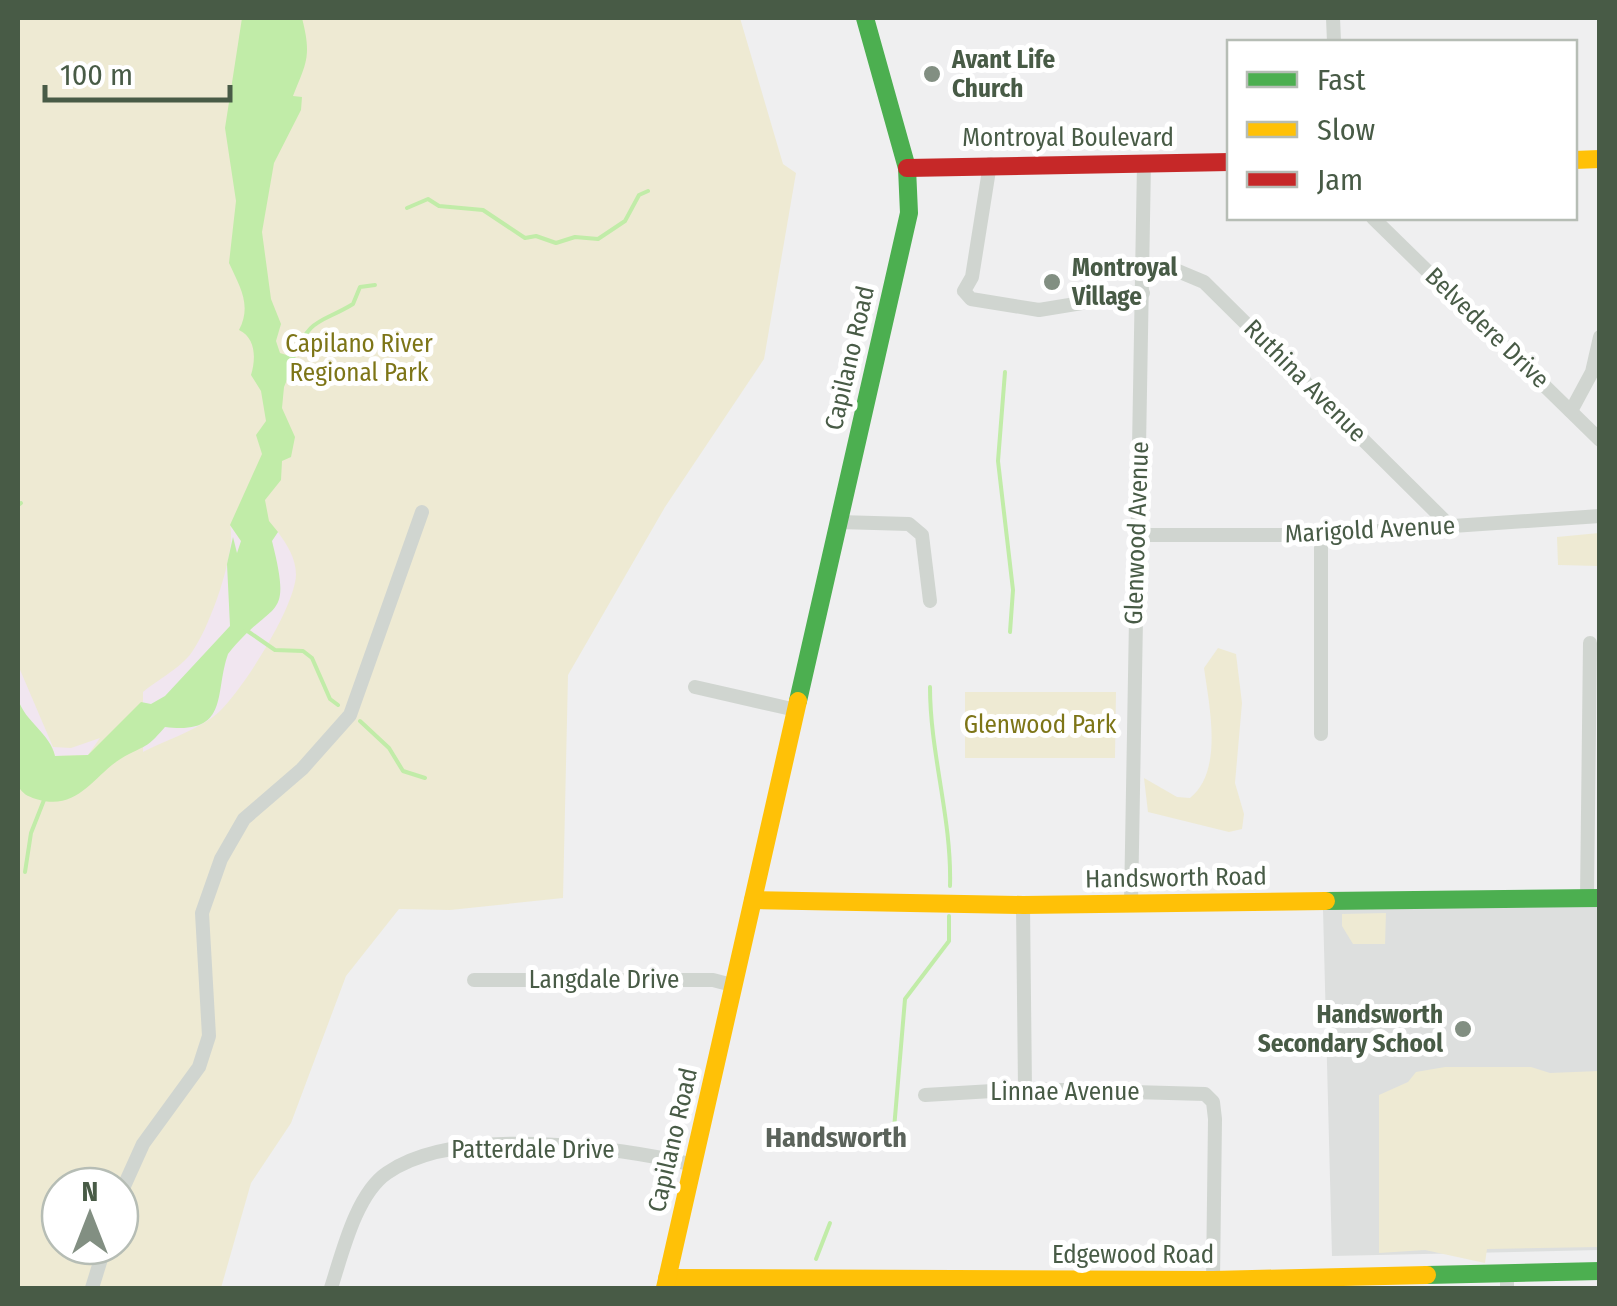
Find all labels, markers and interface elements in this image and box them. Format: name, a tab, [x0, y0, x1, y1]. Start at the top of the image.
scale bar	[45, 40, 230, 102]
legend	[1227, 40, 1577, 220]
place label: Avant Life Church	[951, 45, 1055, 104]
text: 100 m	[60, 57, 133, 93]
text: Fast	[1317, 62, 1366, 98]
marker: Avant Life Church	[921, 63, 943, 85]
text: Slow	[1317, 112, 1375, 148]
street label: Montroyal Boulevard	[962, 123, 1174, 153]
text: Jam	[1317, 162, 1363, 198]
place label: Montroyal Village	[1071, 253, 1177, 312]
street label: Belvedere Drive	[1419, 261, 1555, 395]
marker: Montroyal Village	[1041, 271, 1063, 293]
street label: Capilano Road	[819, 283, 881, 433]
street label: Ruthina Avenue	[1238, 314, 1372, 448]
park label: Capilano River Regional Park	[285, 329, 433, 388]
street label: Glenwood Avenue	[1119, 441, 1155, 625]
street label: Marigold Avenue	[1284, 511, 1456, 549]
park label: Glenwood Park	[964, 710, 1117, 740]
street label: Handsworth Road	[1085, 861, 1267, 895]
street label: Langdale Drive	[529, 965, 679, 995]
place label: Handsworth Secondary School	[1258, 1000, 1443, 1059]
marker: Handsworth Secondary School	[1452, 1018, 1474, 1040]
street label: Capilano Road	[642, 1065, 704, 1215]
street label: Linnae Avenue	[990, 1077, 1140, 1107]
district label: Handsworth	[765, 1121, 907, 1154]
street label: Patterdale Drive	[451, 1135, 615, 1165]
north arrow	[40, 1166, 140, 1266]
text: N	[82, 1175, 98, 1208]
street label: Edgewood Road	[1052, 1240, 1214, 1270]

